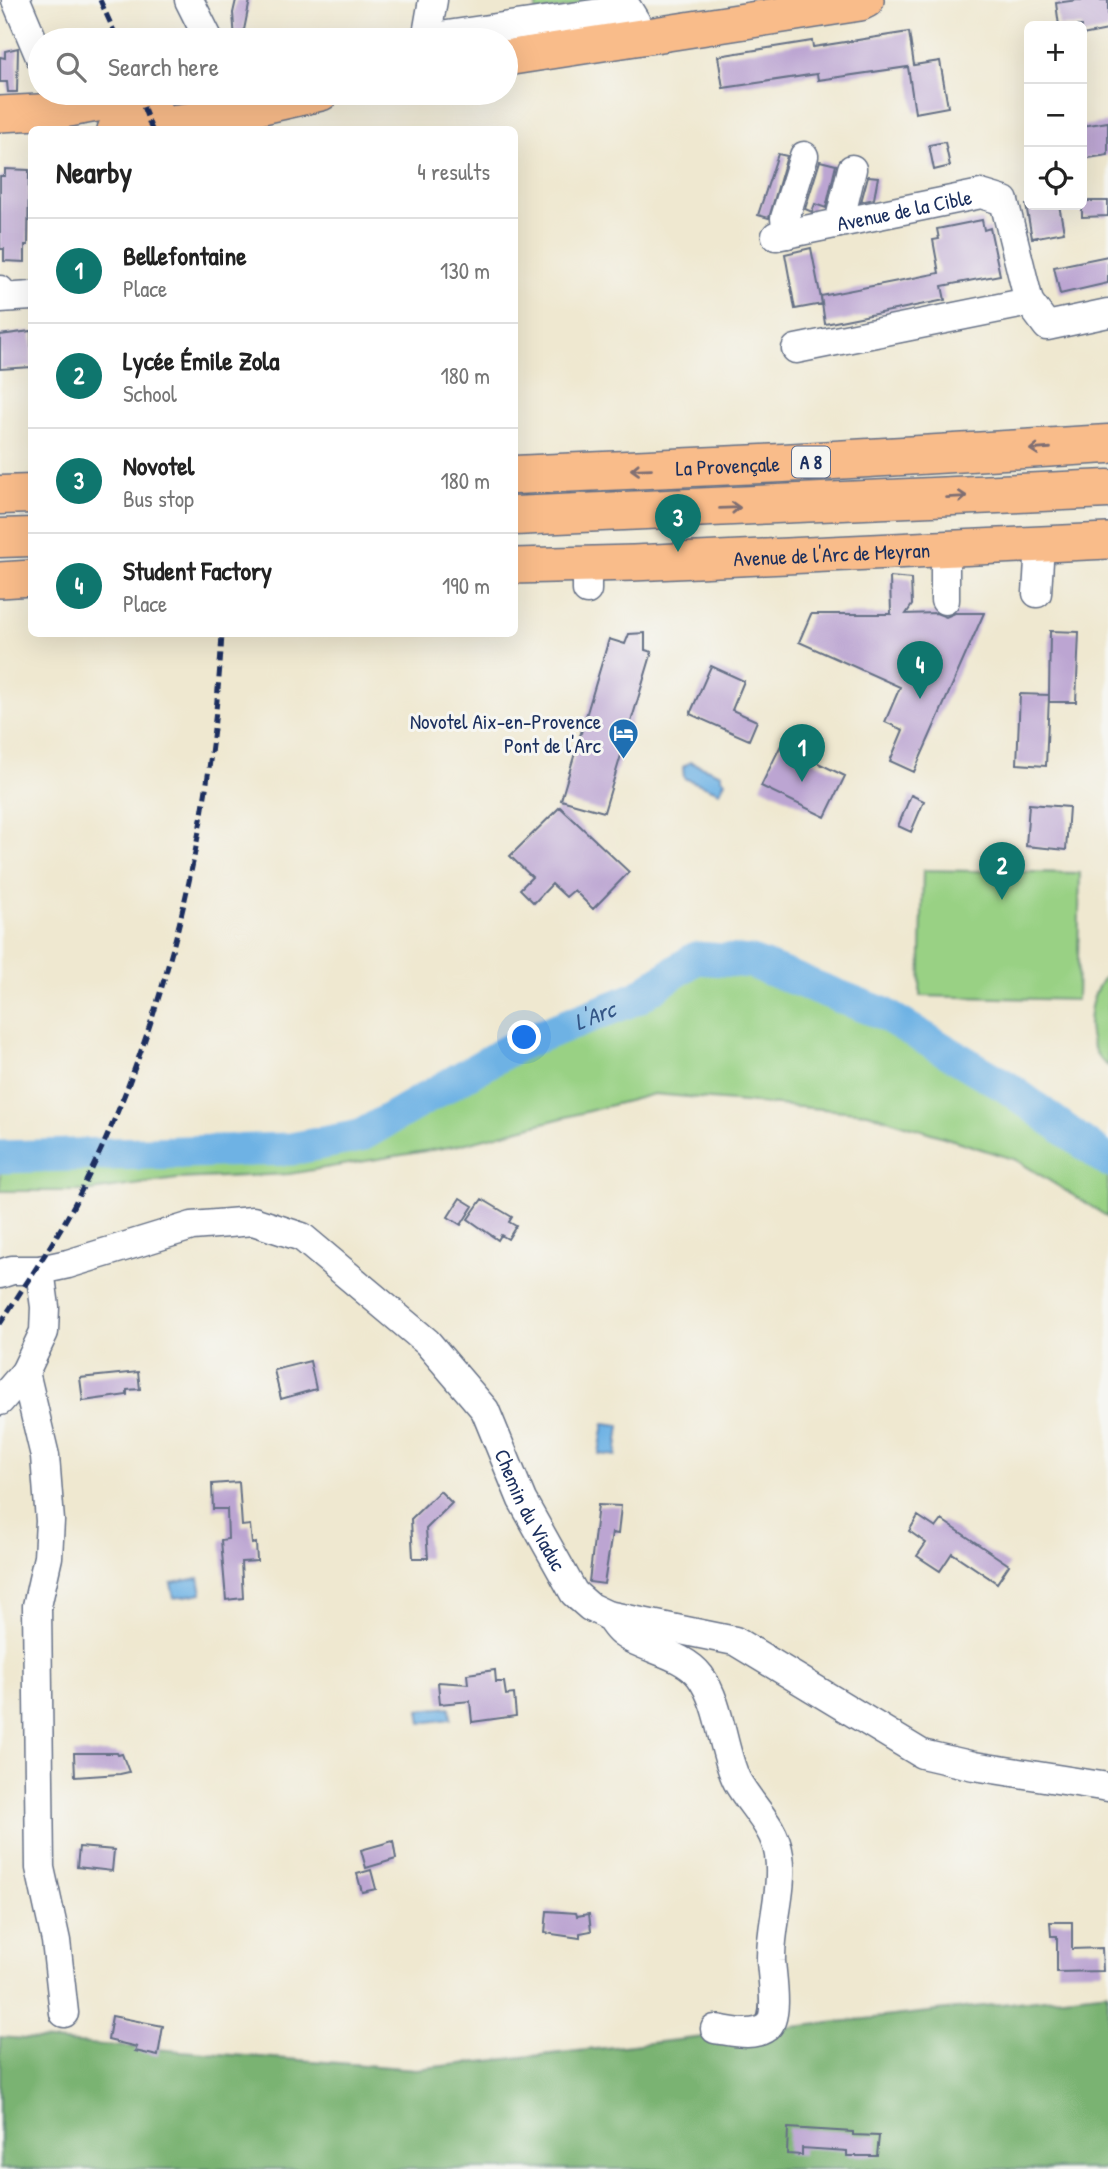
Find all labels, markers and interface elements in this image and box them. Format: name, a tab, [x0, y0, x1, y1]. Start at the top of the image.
map controls	[1024, 21, 1087, 210]
button: +	[1024, 21, 1087, 84]
search box	[28, 28, 518, 105]
icon: search	[52, 48, 90, 86]
text: Search here	[108, 49, 219, 84]
button: −	[1024, 84, 1087, 147]
button: locate	[1024, 147, 1087, 210]
text: Nearby	[56, 152, 132, 192]
text: 4 results	[417, 156, 490, 187]
street label: Avenue de la Cible	[834, 182, 974, 238]
text: Bellefontaine	[123, 238, 247, 273]
text: 1	[75, 255, 83, 286]
text: 130 m	[440, 255, 490, 286]
text: Place	[123, 273, 167, 304]
text: Lycée Émile Zola	[123, 343, 279, 378]
text: 2	[74, 360, 84, 391]
text: 180 m	[440, 360, 490, 391]
text: School	[123, 378, 177, 409]
one-way arrow	[1029, 442, 1052, 455]
road number: A 8	[792, 446, 830, 477]
text: Novotel	[123, 448, 194, 483]
street label: La Provençale	[675, 449, 780, 482]
one-way arrow	[630, 463, 653, 476]
text: 3	[74, 465, 84, 496]
text: 180 m	[440, 465, 490, 496]
text: Bus stop	[123, 483, 194, 514]
one-way arrow	[945, 491, 968, 504]
pin: 3	[655, 494, 701, 552]
one-way arrow	[718, 501, 741, 514]
street label: Avenue de l'Arc de Meyran	[733, 535, 931, 573]
text: Student Factory	[123, 553, 272, 588]
text: 4	[75, 570, 83, 601]
text: 190 m	[442, 570, 490, 601]
text: Place	[123, 588, 167, 619]
pin: 4	[897, 641, 943, 699]
place label: Novotel Aix-en-Provence Pont de l'Arc	[410, 707, 602, 760]
hotel icon: Novotel Aix-en-Provence Pont de l'Arc	[607, 716, 641, 760]
pin: 1	[779, 724, 825, 782]
pin: 2	[979, 842, 1025, 900]
water label: L'Arc	[570, 991, 622, 1036]
your location	[507, 1020, 541, 1054]
street label: Chemin du Viaduc	[488, 1444, 574, 1577]

